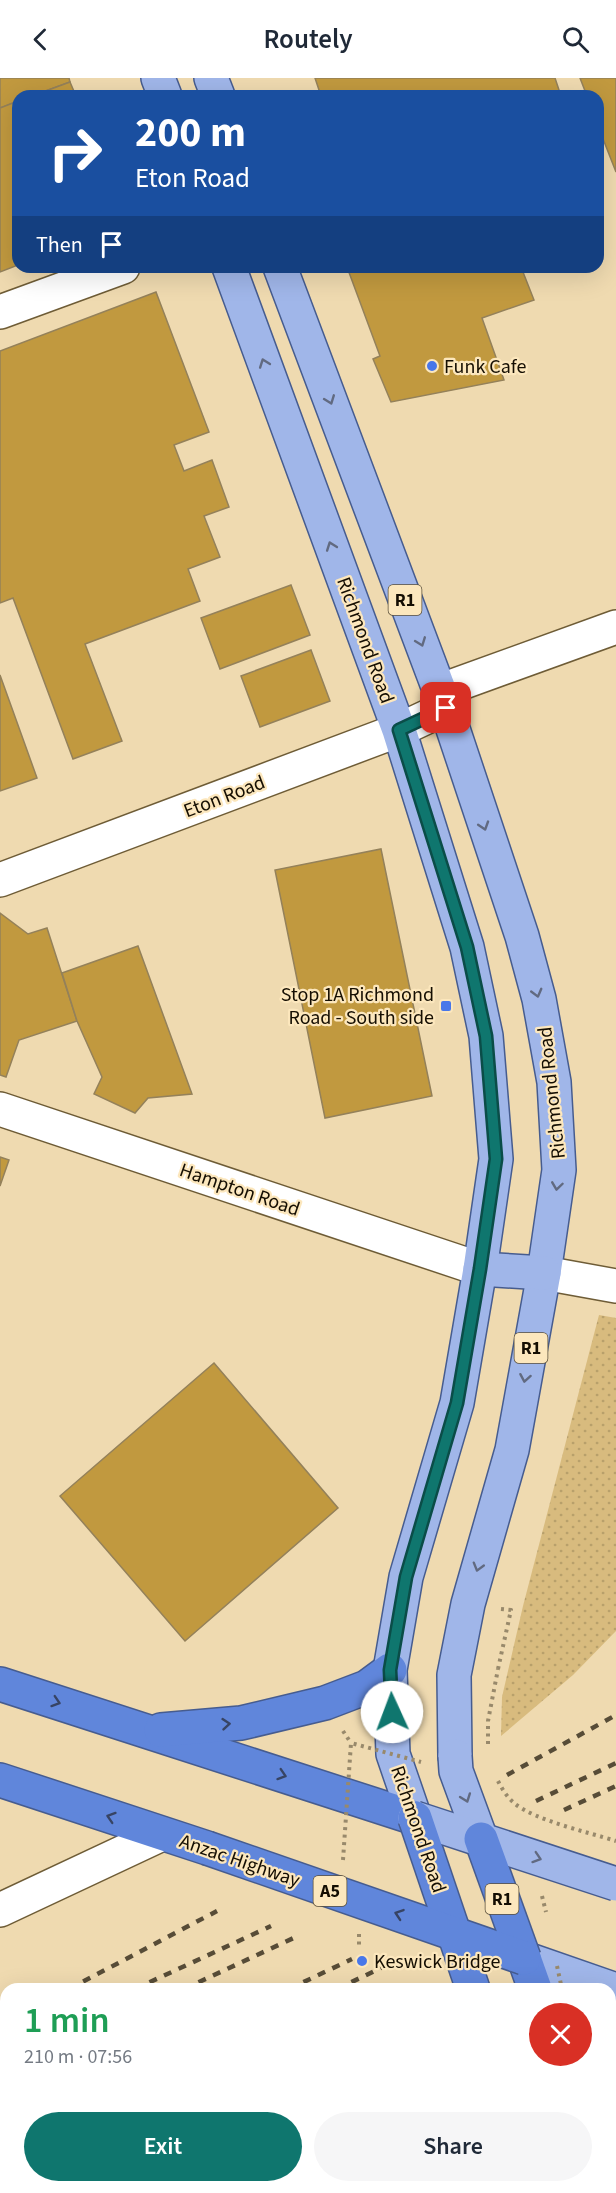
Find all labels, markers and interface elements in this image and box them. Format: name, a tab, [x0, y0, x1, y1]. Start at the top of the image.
text: Routely	[263, 20, 353, 59]
icon: back	[24, 23, 57, 56]
icon: search	[559, 23, 592, 56]
text: 200 m	[135, 103, 246, 163]
icon: right	[36, 114, 114, 192]
text: Eton Road	[135, 159, 250, 198]
icon: arrive	[95, 228, 128, 261]
text: Then	[36, 229, 83, 261]
place label: Funk Cafe	[444, 353, 526, 381]
one-way arrow	[258, 358, 271, 369]
marker: Funk Cafe	[425, 359, 439, 373]
one-way arrow	[323, 394, 335, 405]
one-way arrow	[326, 541, 339, 552]
street label: Richmond Road	[329, 573, 401, 707]
road number: R1	[388, 585, 422, 615]
one-way arrow	[414, 636, 426, 647]
pin	[420, 682, 471, 733]
icon: arrive	[429, 691, 462, 724]
street label: Eton Road	[180, 769, 269, 825]
one-way arrow	[477, 820, 490, 831]
place label: Stop 1A Richmond Road - South side	[281, 981, 434, 1032]
one-way arrow	[530, 987, 543, 997]
marker: Stop 1A Richmond Road - South side	[439, 999, 453, 1013]
street label: Richmond Road	[531, 1025, 573, 1160]
street label: Hampton Road	[176, 1156, 304, 1224]
one-way arrow	[552, 1181, 564, 1190]
road number: R1	[514, 1333, 548, 1363]
one-way arrow	[519, 1373, 532, 1383]
one-way arrow	[473, 1561, 485, 1572]
position arrow	[360, 1680, 424, 1744]
one-way arrow	[50, 1694, 61, 1707]
one-way arrow	[221, 1718, 231, 1731]
street label: Richmond Road	[383, 1762, 453, 1897]
one-way arrow	[276, 1768, 287, 1780]
one-way arrow	[459, 1792, 472, 1803]
one-way arrow	[106, 1812, 117, 1824]
street label: Anzac Highway	[176, 1827, 304, 1895]
one-way arrow	[531, 1851, 542, 1863]
road number: A5	[314, 1876, 346, 1906]
road number: R1	[486, 1884, 518, 1914]
one-way arrow	[394, 1909, 405, 1922]
place label: Keswick Bridge	[374, 1948, 501, 1976]
marker: Keswick Bridge	[355, 1954, 369, 1968]
text: 1 min	[24, 1995, 110, 2046]
button: close	[529, 2003, 592, 2066]
text: 210 m · 07:56	[24, 2043, 132, 2071]
button: Exit	[24, 2112, 302, 2181]
button: Share	[314, 2112, 592, 2181]

